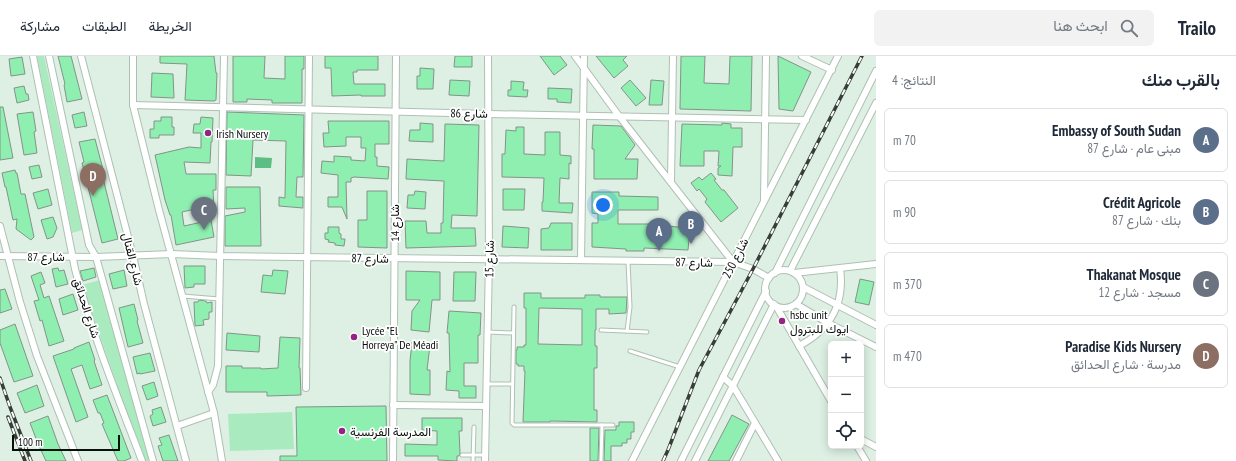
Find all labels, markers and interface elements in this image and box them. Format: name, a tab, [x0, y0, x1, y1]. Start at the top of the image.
search box	[874, 10, 1154, 46]
text: ابحث هنا	[1053, 16, 1108, 35]
text: Trailo	[1178, 16, 1216, 40]
text: مشاركة	[20, 17, 60, 35]
text: الطبقات	[82, 17, 126, 35]
text: الخريطة	[148, 17, 192, 35]
icon: search	[1118, 17, 1140, 39]
text: بالقرب منك	[1142, 69, 1220, 91]
text: النتائج: 4	[892, 72, 936, 89]
street label: شارع 86	[450, 105, 488, 123]
text: Embassy of South Sudan	[1052, 121, 1181, 140]
place label: Irish Nursery	[216, 126, 269, 141]
marker: Irish Nursery	[203, 128, 213, 138]
text: 70 m	[893, 132, 916, 149]
text: A	[1203, 132, 1209, 149]
text: مبنى عام · شارع 87	[1087, 140, 1181, 157]
pin: D	[80, 163, 106, 196]
text: Crédit Agricole	[1103, 193, 1181, 212]
your location	[593, 195, 613, 215]
pin: C	[191, 197, 217, 230]
street label: شارع 14	[387, 204, 404, 242]
text: 90 m	[893, 204, 916, 221]
text: B	[1203, 204, 1209, 221]
pin: B	[678, 211, 704, 244]
text: بنك · شارع 87	[1112, 212, 1181, 229]
pin: A	[646, 218, 672, 251]
street label: شارع القنال	[117, 231, 147, 287]
street label: شارع 250	[719, 235, 753, 281]
street label: شارع 15	[481, 240, 499, 278]
street label: شارع 87	[27, 249, 65, 266]
street label: شارع 87	[351, 250, 389, 268]
street label: شارع 87	[675, 254, 713, 272]
text: Thakanat Mosque	[1087, 265, 1181, 284]
street label: شارع الحدائق	[68, 276, 104, 341]
text: 370 m	[893, 276, 922, 293]
text: C	[1203, 276, 1209, 293]
text: مسجد · شارع 12	[1098, 284, 1181, 301]
place label: hsbc unit ايوك للبترول	[790, 307, 849, 337]
marker: hsbc unit ايوك للبترول	[777, 316, 787, 326]
place label: Lycée "El Horreya" De Méadi	[362, 323, 438, 352]
marker: Lycée "El Horreya" De Méadi	[349, 332, 359, 342]
text: Paradise Kids Nursery	[1065, 337, 1181, 356]
map controls	[828, 341, 864, 449]
button: +	[828, 341, 864, 377]
text: 470 m	[893, 348, 922, 365]
text: D	[1203, 348, 1209, 365]
text: مدرسة · شارع الحدائق	[1071, 356, 1181, 373]
button: −	[828, 377, 864, 413]
button: locate	[828, 413, 864, 449]
place label: المدرسة الفرنسية	[350, 424, 431, 440]
marker: المدرسة الفرنسية	[337, 426, 347, 436]
scale bar	[12, 433, 120, 452]
text: 100 m	[18, 435, 42, 449]

